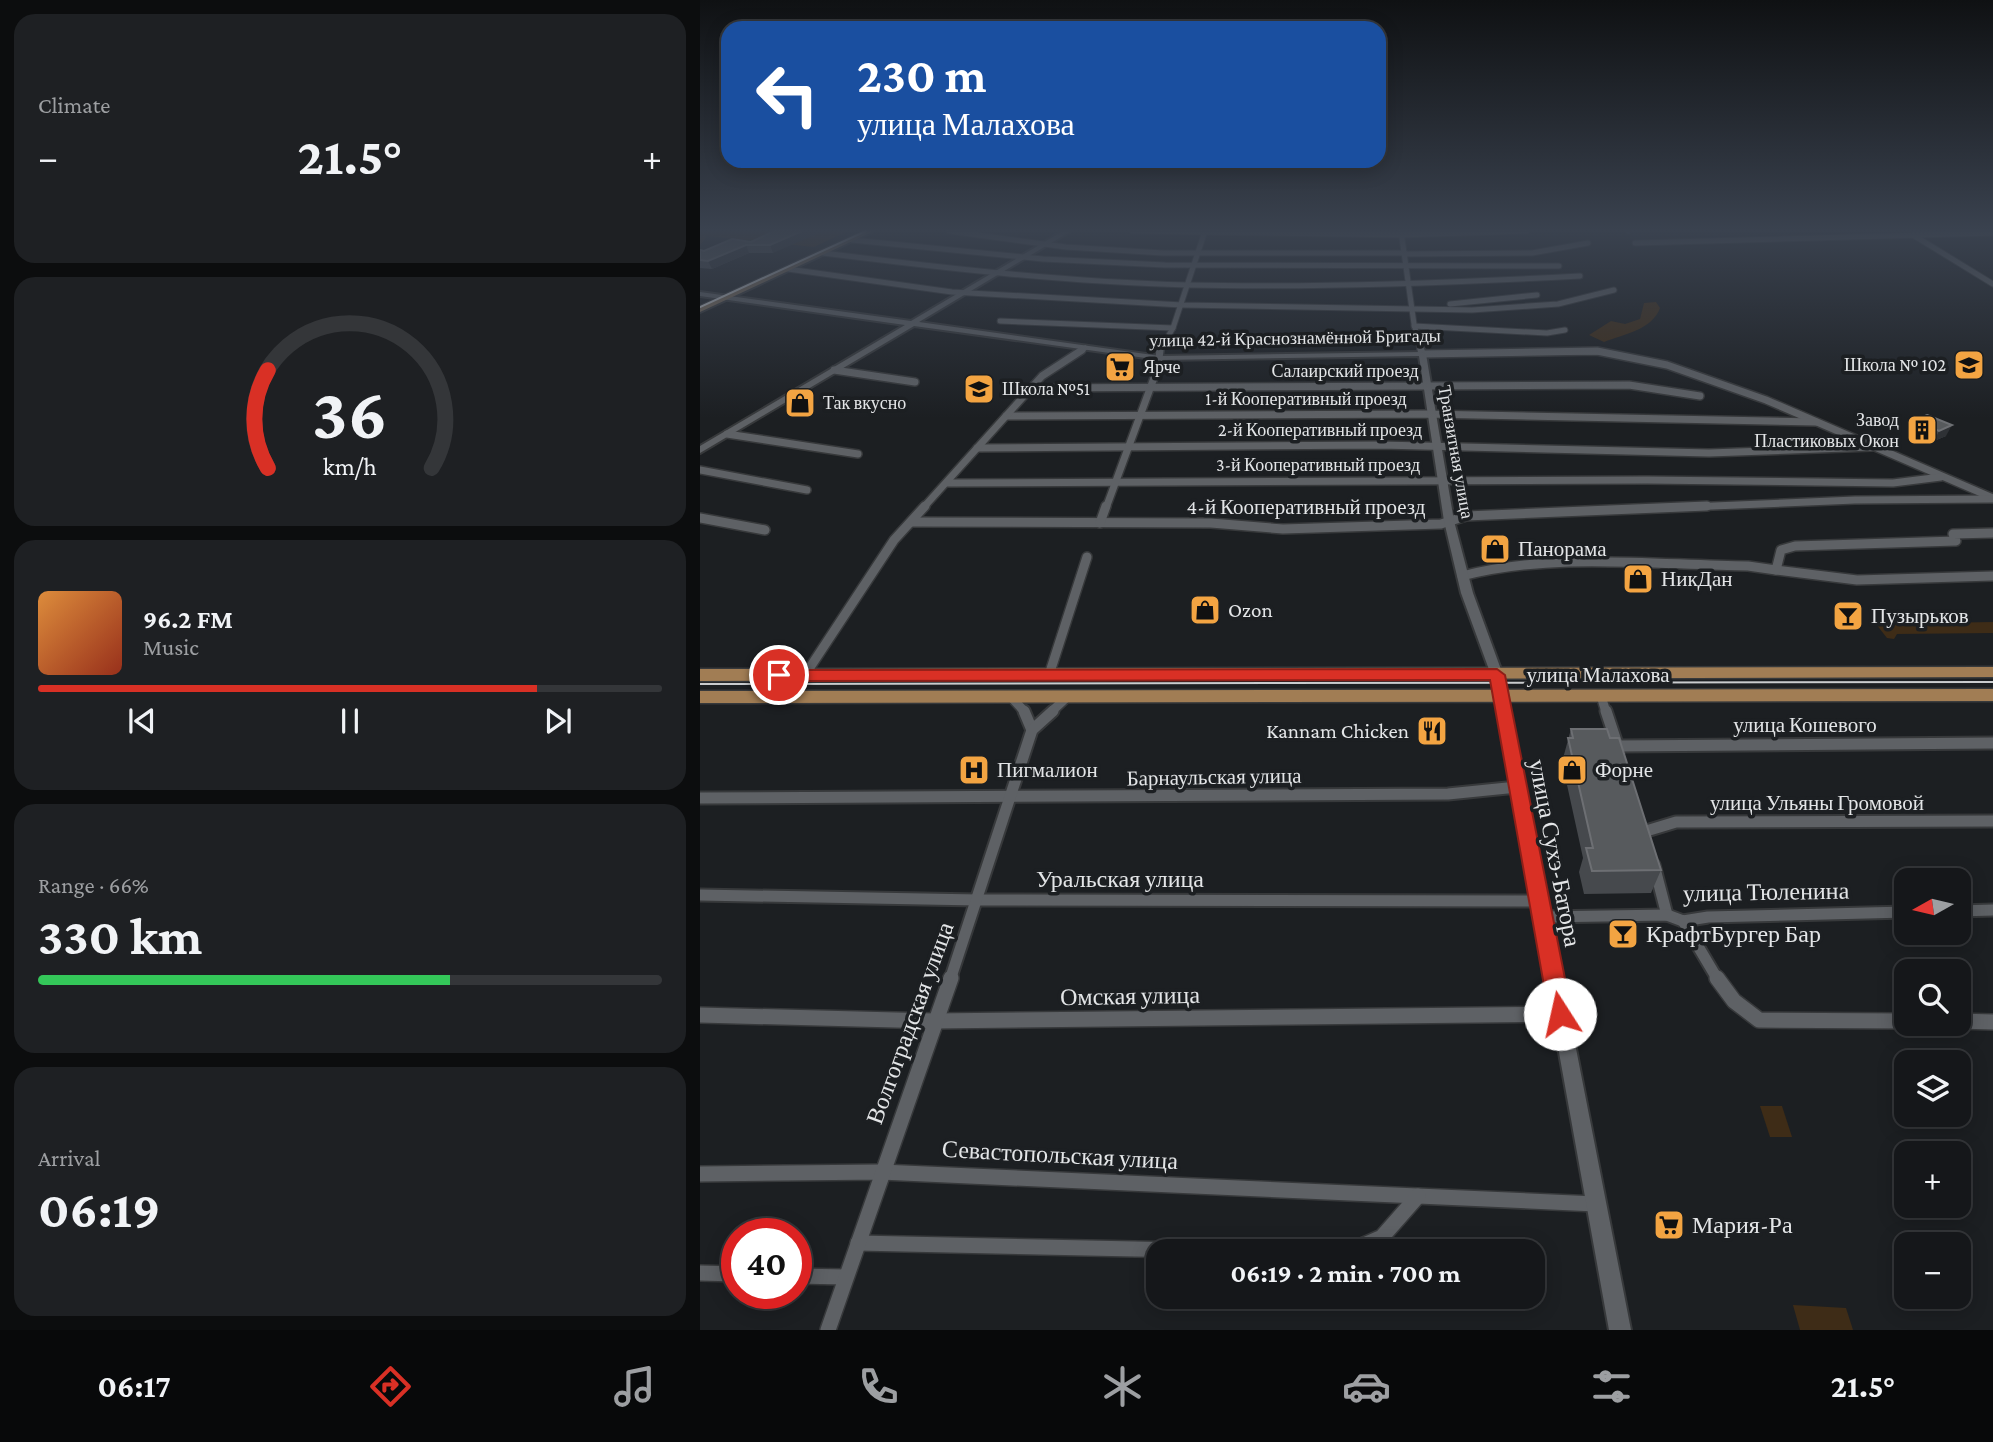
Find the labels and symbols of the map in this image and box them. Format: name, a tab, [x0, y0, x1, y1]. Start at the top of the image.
street label: улица 42-й Краснознамённой Бригады	[1149, 325, 1441, 351]
school or university icon: Школа № 102	[1952, 348, 1986, 382]
supermarket icon: Ярче	[1103, 350, 1137, 384]
place label: Школа № 102	[1844, 355, 1946, 375]
place label: Ярче	[1143, 357, 1181, 377]
street label: Салаирский проезд	[1271, 361, 1419, 381]
school or university icon: Школа №51	[962, 372, 996, 406]
place label: Школа №51	[1002, 379, 1090, 399]
street label: Транзитная улица	[1434, 384, 1478, 520]
shop icon: Так вкусно	[783, 386, 817, 420]
street label: 1-й Кооперативный проезд	[1205, 389, 1407, 409]
place label: Так вкусно	[823, 393, 906, 413]
place label: Завод Пластиковых Окон	[1754, 410, 1899, 451]
building icon: Завод Пластиковых Окон	[1905, 413, 1939, 447]
street label: 2-й Кооперативный проезд	[1218, 420, 1422, 440]
street label: 3-й Кооперативный проезд	[1216, 455, 1420, 475]
street label: 4-й Кооперативный проезд	[1187, 495, 1426, 519]
shop icon: Панорама	[1478, 532, 1512, 566]
place label: Панорама	[1518, 537, 1607, 561]
shop icon: НикДан	[1621, 562, 1655, 596]
place label: НикДан	[1661, 567, 1733, 591]
shop icon: Ozon	[1188, 593, 1222, 627]
place label: Ozon	[1228, 598, 1273, 622]
bar icon: Пузырьков	[1831, 599, 1865, 633]
place label: Пузырьков	[1871, 604, 1969, 628]
pin	[749, 645, 809, 705]
street label: улица Малахова	[1527, 663, 1670, 687]
street label: улица Кошевого	[1733, 713, 1877, 737]
restaurant icon: Kannam Chicken	[1415, 714, 1449, 748]
place label: Kannam Chicken	[1266, 719, 1409, 743]
hospital icon: Пигмалион	[957, 753, 991, 787]
shop icon: Форне	[1555, 753, 1589, 787]
street label: улица Сухэ-Батора	[1524, 757, 1587, 949]
place label: Пигмалион	[997, 758, 1098, 782]
place label: Форне	[1595, 758, 1653, 782]
street label: Барнаульская улица	[1126, 763, 1302, 791]
street label: улица Ульяны Громовой	[1710, 791, 1924, 815]
street label: Уральская улица	[1036, 865, 1204, 892]
north arrow	[1894, 868, 1970, 945]
street label: улица Тюленина	[1683, 877, 1850, 906]
bar icon: КрафтБургер Бар	[1606, 917, 1640, 951]
street label: Волгоградская улица	[860, 918, 959, 1128]
place label: КрафтБургер Бар	[1646, 920, 1821, 947]
position arrow	[1523, 977, 1597, 1051]
street label: Омская улица	[1060, 981, 1201, 1010]
street label: Севастопольская улица	[941, 1135, 1179, 1174]
supermarket icon: Мария-Ра	[1652, 1208, 1686, 1242]
place label: Мария-Ра	[1692, 1211, 1793, 1238]
speed limit sign: 40	[721, 1218, 812, 1309]

